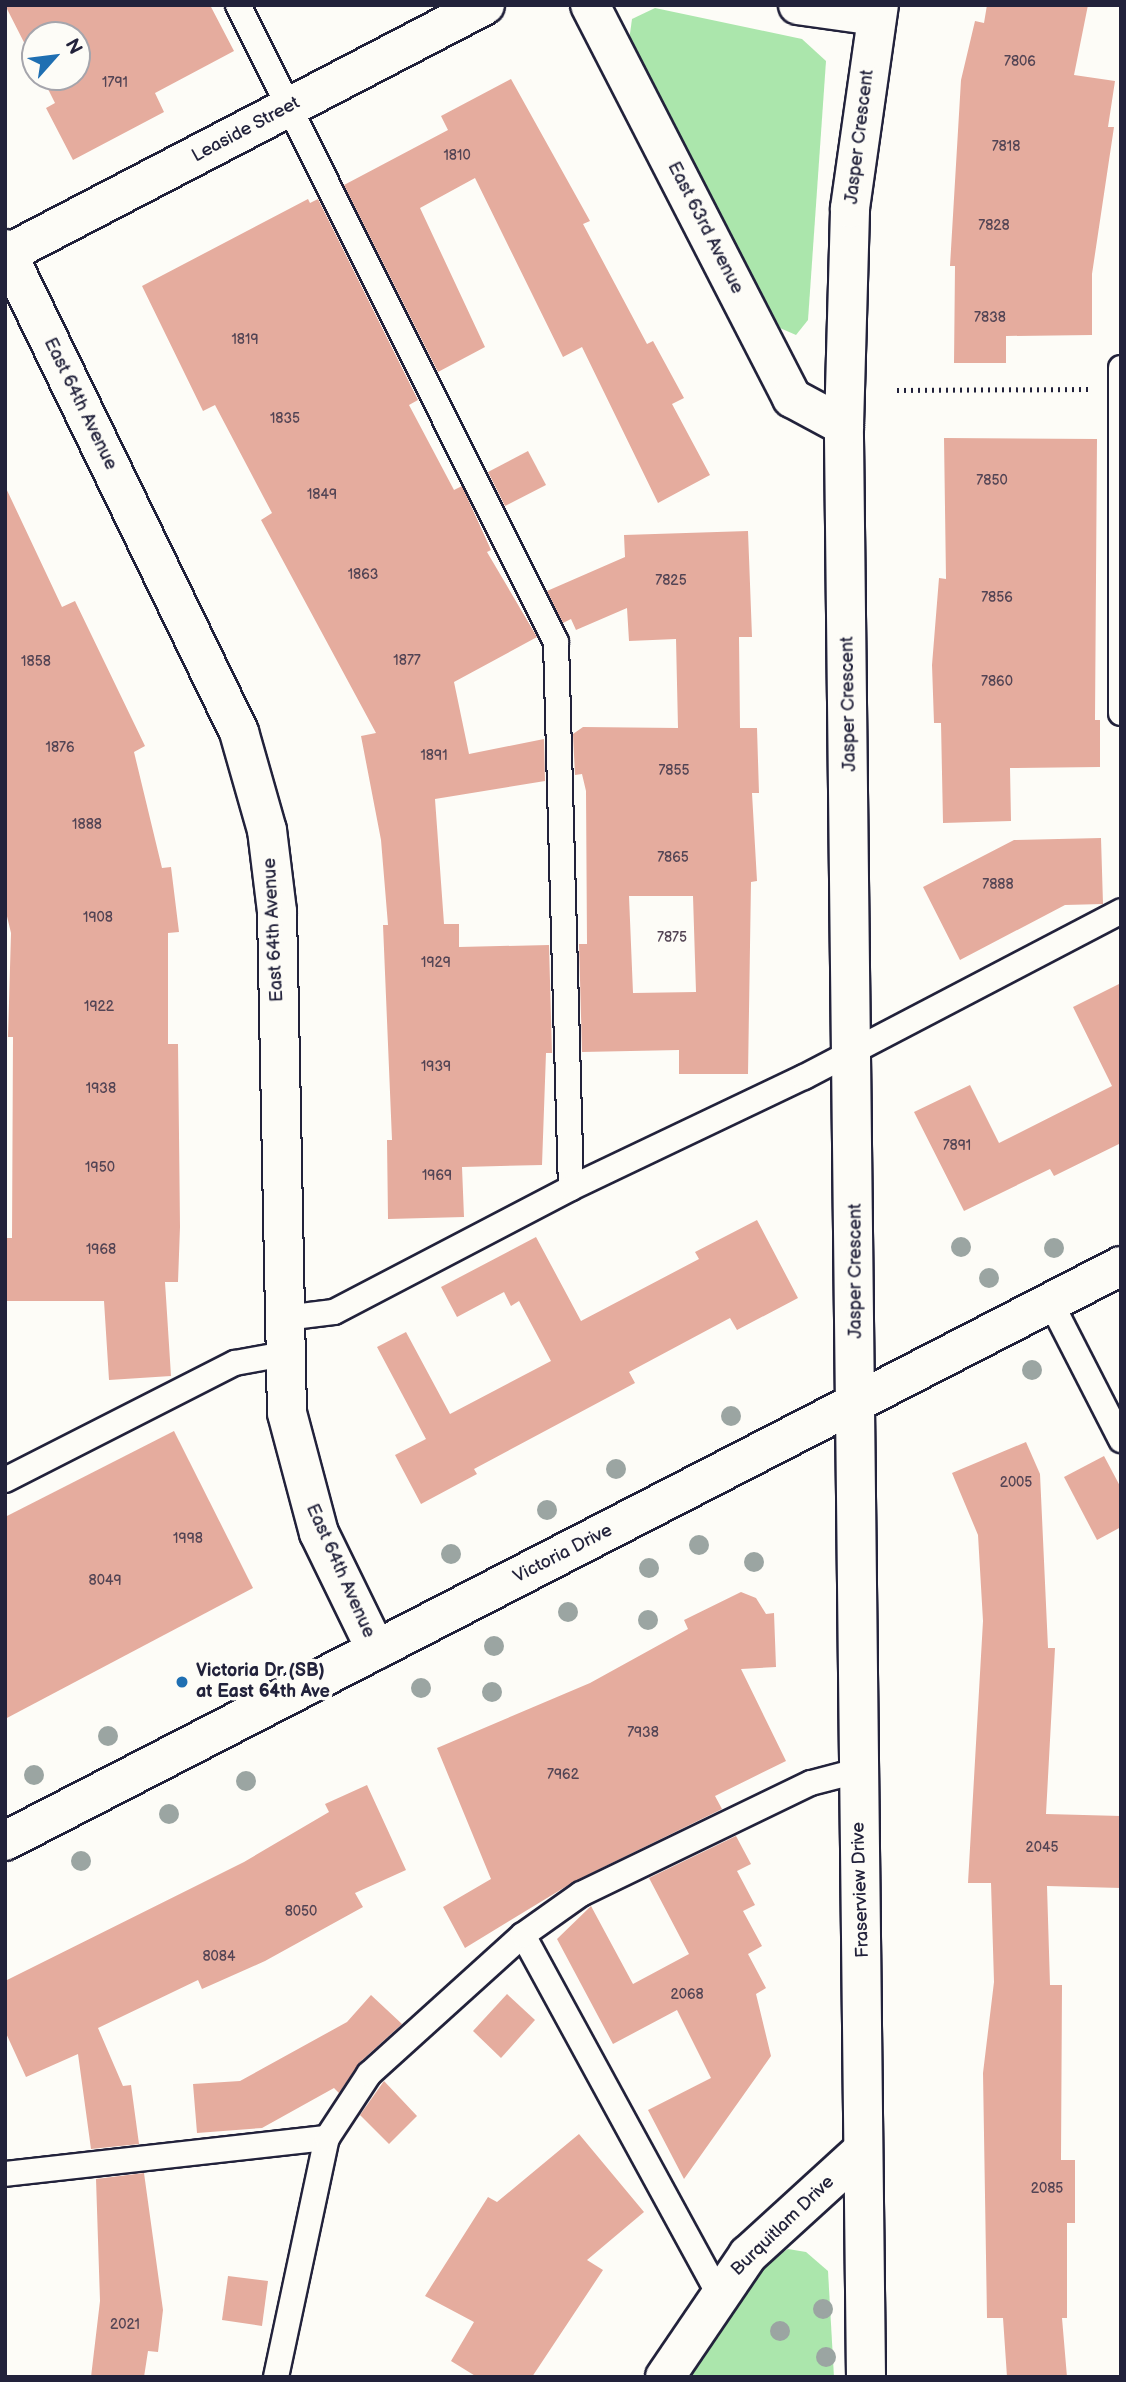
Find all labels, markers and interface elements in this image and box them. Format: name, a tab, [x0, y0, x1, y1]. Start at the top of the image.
north arrow	[21, 21, 91, 91]
text: N	[60, 35, 87, 59]
house number: 7806	[1004, 54, 1036, 70]
street label: Jasper Crescent	[841, 69, 879, 205]
house number: 1791	[102, 75, 128, 91]
street label: Leaside Street	[188, 93, 304, 167]
house number: 7818	[992, 139, 1020, 155]
house number: 1810	[443, 148, 471, 164]
street label: East 63rd Avenue	[662, 158, 748, 298]
house number: 7828	[978, 218, 1010, 234]
house number: 7838	[974, 310, 1006, 326]
house number: 1819	[231, 332, 259, 348]
street label: East 64th Avenue	[39, 335, 121, 473]
house number: 1835	[270, 411, 300, 427]
house number: 7850	[976, 473, 1008, 489]
house number: 1849	[307, 487, 337, 503]
house number: 1863	[348, 567, 378, 583]
house number: 7825	[655, 573, 687, 589]
house number: 7856	[981, 590, 1013, 606]
street label: Jasper Crescent	[837, 636, 861, 772]
house number: 1877	[393, 653, 421, 669]
house number: 1858	[21, 654, 51, 670]
house number: 7860	[981, 674, 1013, 690]
house number: 1876	[45, 740, 75, 756]
house number: 1891	[420, 748, 448, 764]
house number: 7855	[658, 763, 690, 779]
house number: 1888	[72, 817, 102, 833]
house number: 7865	[657, 850, 689, 866]
street label: East 64th Avenue	[259, 857, 289, 1003]
house number: 7888	[982, 877, 1014, 893]
house number: 1908	[83, 910, 113, 926]
house number: 7875	[657, 930, 687, 946]
house number: 1929	[421, 955, 451, 971]
house number: 1922	[84, 999, 114, 1015]
house number: 1939	[421, 1059, 451, 1075]
house number: 1938	[86, 1081, 116, 1097]
house number: 7891	[943, 1138, 971, 1154]
house number: 1950	[85, 1160, 115, 1176]
house number: 1969	[422, 1168, 452, 1184]
street label: Jasper Crescent	[845, 1203, 867, 1339]
house number: 1968	[86, 1242, 116, 1258]
house number: 2005	[1000, 1475, 1032, 1491]
street label: East 64th Avenue	[301, 1501, 379, 1641]
street label: Victoria Drive	[510, 1520, 616, 1588]
house number: 1998	[173, 1531, 203, 1547]
house number: 8049	[88, 1573, 122, 1589]
place label: Victoria Dr (SB) at East 64th Ave	[196, 1661, 330, 1704]
marker: Victoria Dr (SB) at East 64th Ave	[174, 1674, 190, 1690]
house number: 7938	[627, 1725, 659, 1741]
house number: 7962	[547, 1767, 579, 1783]
street label: Fraserview Drive	[848, 1822, 874, 1958]
house number: 2045	[1025, 1840, 1059, 1856]
house number: 8050	[285, 1904, 317, 1920]
house number: 8084	[202, 1949, 236, 1965]
house number: 2068	[670, 1987, 704, 2003]
street label: Burquitlam Drive	[727, 2171, 839, 2281]
house number: 2085	[1031, 2181, 1063, 2197]
house number: 2021	[110, 2317, 140, 2333]

